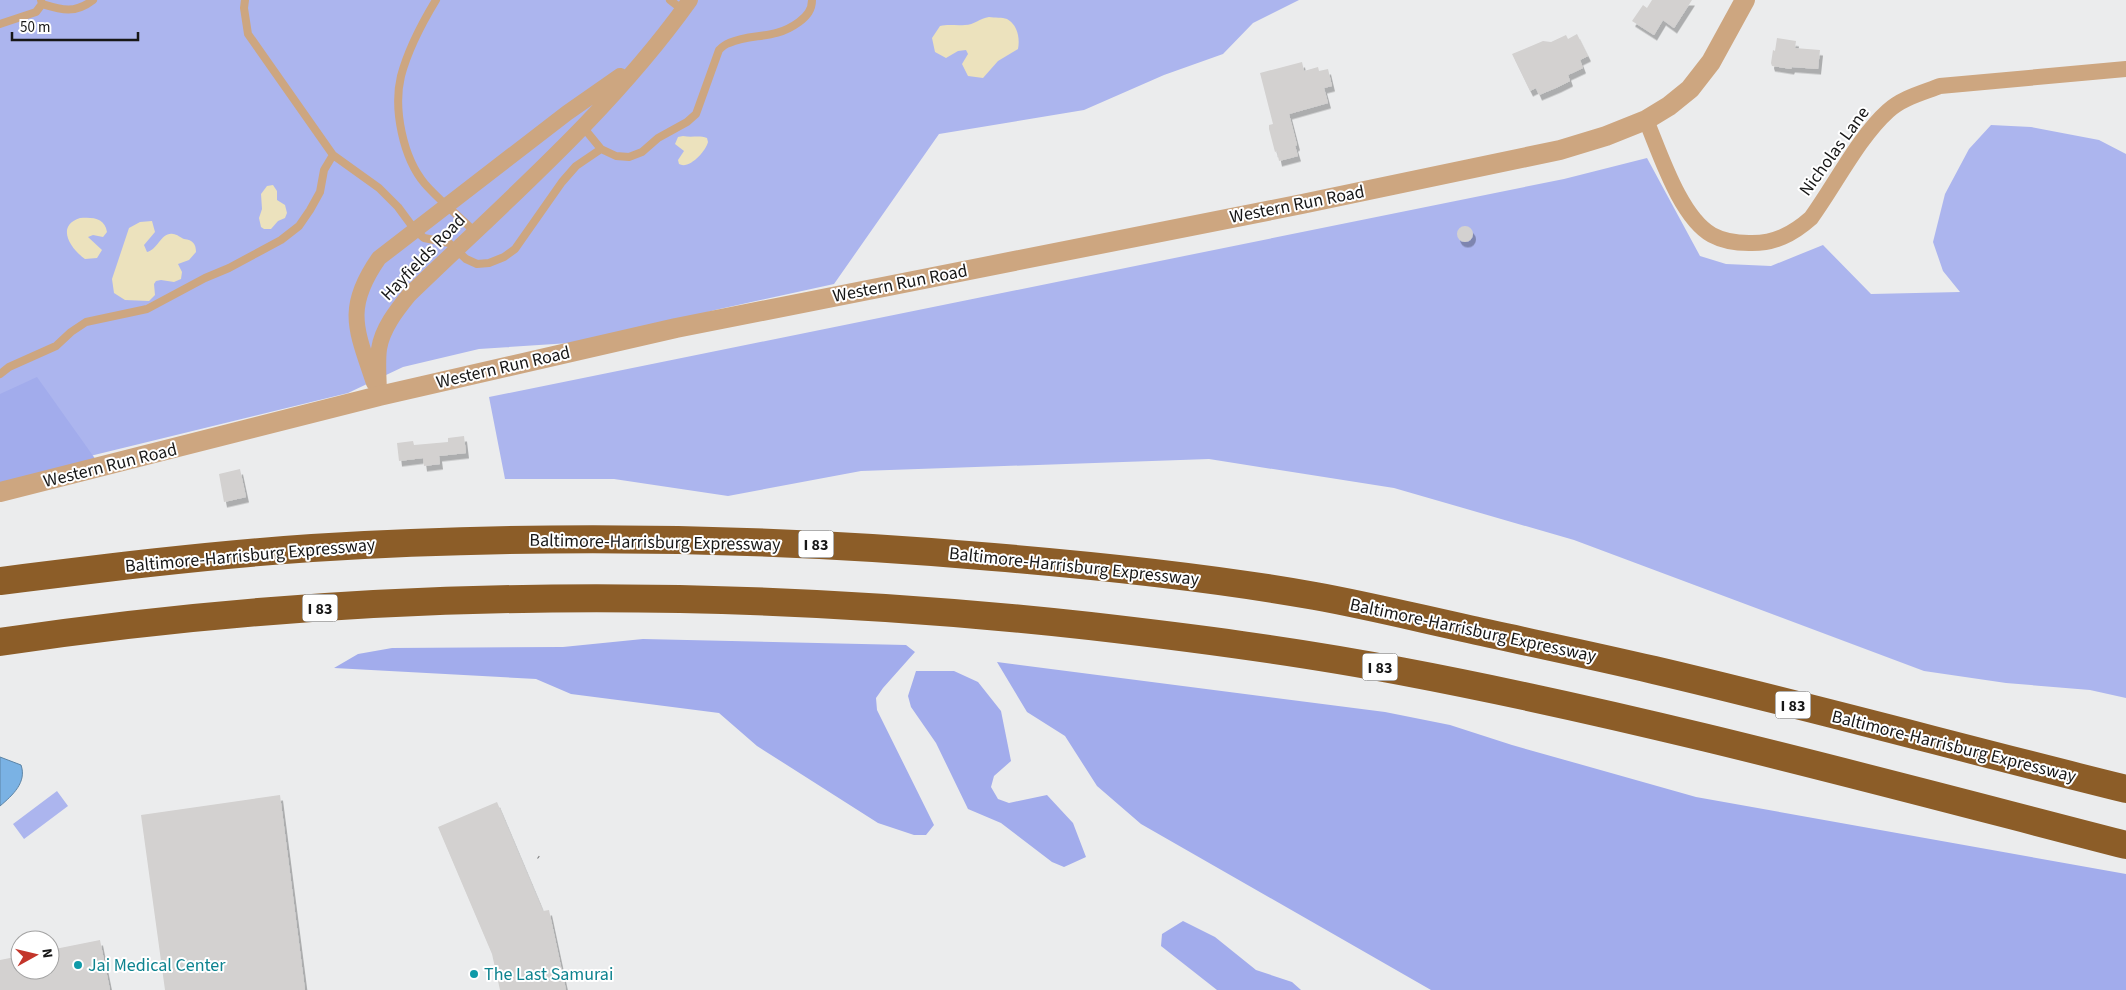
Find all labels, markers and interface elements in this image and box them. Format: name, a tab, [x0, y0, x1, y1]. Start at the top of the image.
scale bar	[12, 10, 139, 42]
text: 50 m	[20, 17, 50, 38]
street label: Nicholas Lane	[1793, 101, 1875, 201]
street label: Western Run Road	[1228, 179, 1367, 230]
street label: Hayfields Road	[375, 208, 471, 306]
street label: Western Run Road	[831, 258, 970, 309]
street label: Western Run Road	[434, 340, 573, 395]
street label: Western Run Road	[41, 437, 180, 494]
street label: Baltimore-Harrisburg Expressway	[529, 528, 781, 557]
road number: I 83	[798, 530, 834, 558]
street label: Baltimore-Harrisburg Expressway	[124, 532, 377, 579]
street label: Baltimore-Harrisburg Expressway	[948, 541, 1201, 592]
street label: Baltimore-Harrisburg Expressway	[1347, 592, 1599, 669]
road number: I 83	[302, 594, 338, 622]
road number: I 83	[1362, 654, 1398, 680]
road number: I 83	[1776, 692, 1810, 718]
street label: Baltimore-Harrisburg Expressway	[1829, 704, 2079, 789]
north arrow	[10, 930, 60, 980]
text: N	[36, 947, 57, 959]
place label: Jai Medical Center	[88, 953, 226, 978]
marker: Jai Medical Center	[72, 959, 84, 971]
place label: The Last Samurai	[484, 962, 613, 987]
marker: The Last Samurai	[468, 968, 480, 980]

